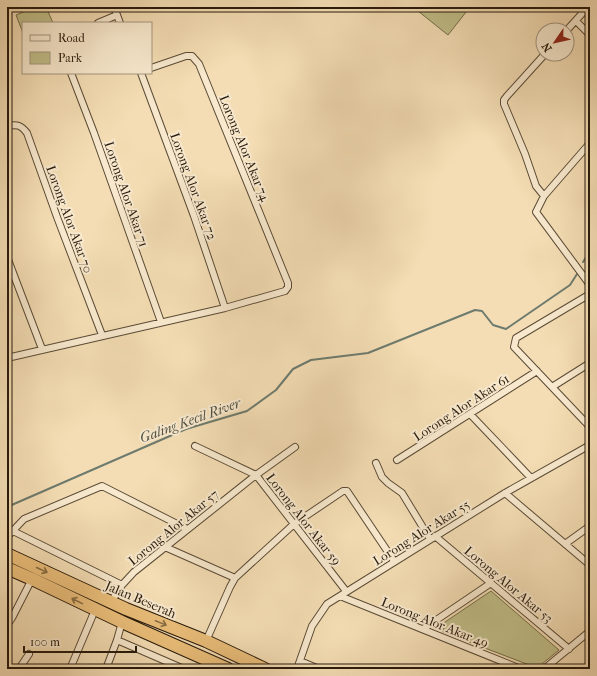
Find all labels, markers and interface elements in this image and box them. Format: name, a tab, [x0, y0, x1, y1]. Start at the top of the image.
legend	[22, 22, 152, 74]
north arrow	[535, 22, 575, 62]
text: Road	[58, 31, 85, 45]
text: N	[539, 40, 555, 54]
text: Park	[58, 51, 83, 65]
street label: Lorong Alor Akar 74	[216, 93, 273, 204]
street label: Lorong Alor Akar 72	[167, 131, 220, 242]
street label: Lorong Alor Akar 71	[101, 139, 152, 249]
street label: Lorong Alor Akar 70	[43, 163, 96, 275]
street label: Lorong Alor Akar 61	[410, 371, 512, 444]
water label: Galing Kecil River	[137, 394, 245, 447]
street label: Lorong Alor Akar 59	[263, 470, 344, 568]
street label: Lorong Alor Akar 57	[125, 486, 221, 568]
street label: Lorong Alor Akar 55	[370, 496, 473, 568]
street label: Lorong Alor Akar 53	[461, 543, 556, 626]
one-way arrow	[36, 567, 48, 574]
street label: Jalan Beserah	[102, 577, 179, 621]
street label: Lorong Alor Akar 49	[379, 594, 491, 651]
one-way arrow	[72, 597, 84, 604]
one-way arrow	[155, 619, 167, 627]
scale bar	[24, 628, 136, 654]
text: 100 m	[30, 635, 60, 649]

